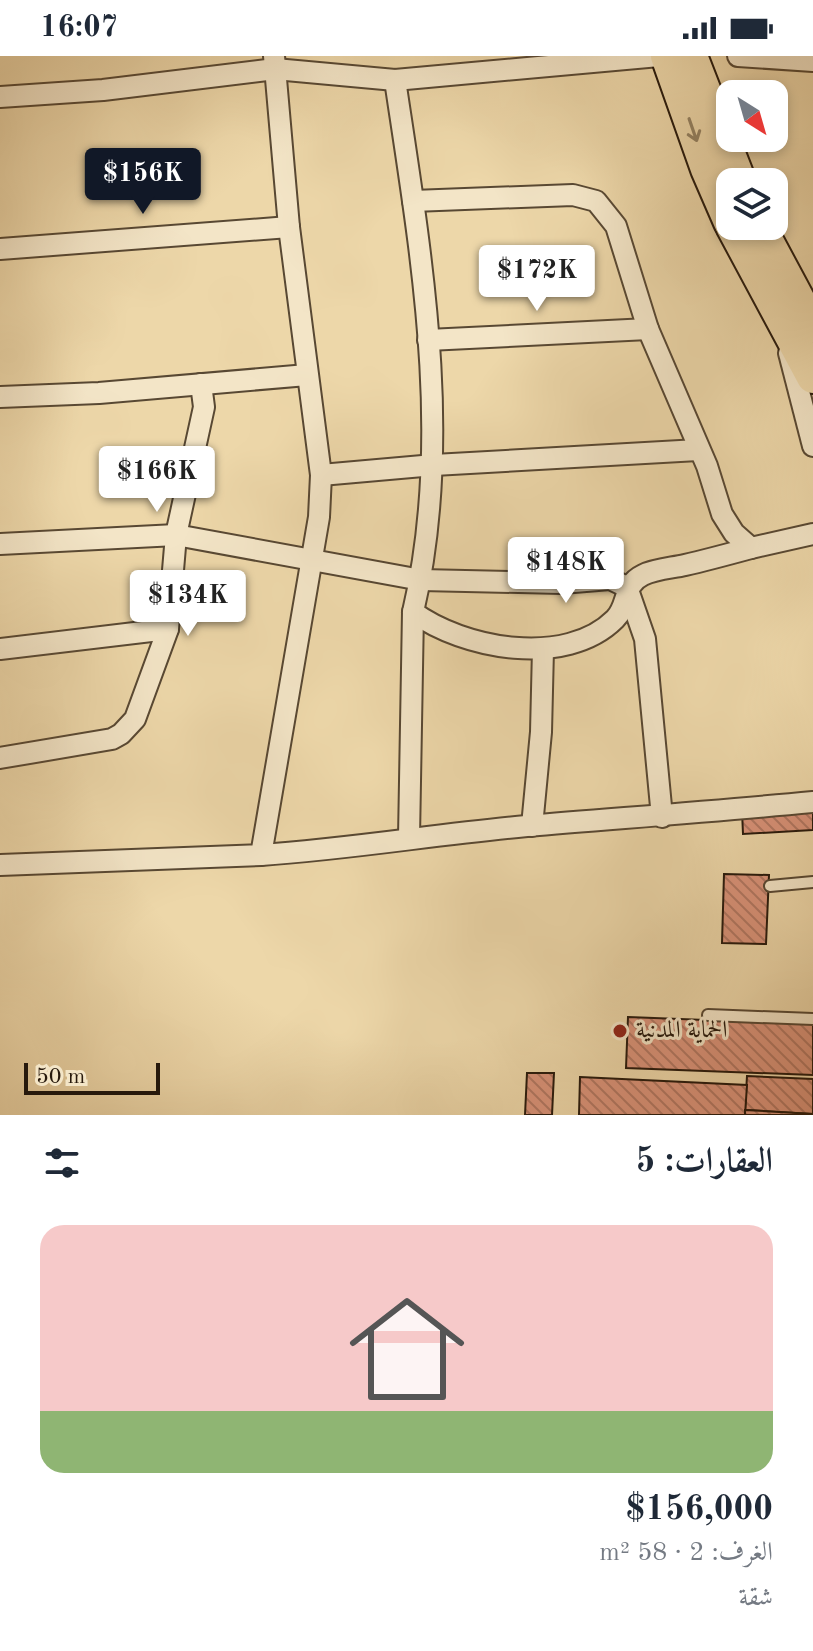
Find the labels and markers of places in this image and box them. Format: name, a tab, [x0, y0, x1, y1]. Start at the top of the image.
pin: $156K	[87, 148, 199, 216]
pin: $172K	[481, 245, 593, 313]
pin: $166K	[101, 446, 213, 514]
pin: $148K	[510, 537, 622, 605]
pin: $134K	[132, 570, 244, 638]
place label: الحماية المدنية	[636, 1019, 727, 1044]
marker: الحماية المدنية	[611, 1022, 629, 1040]

